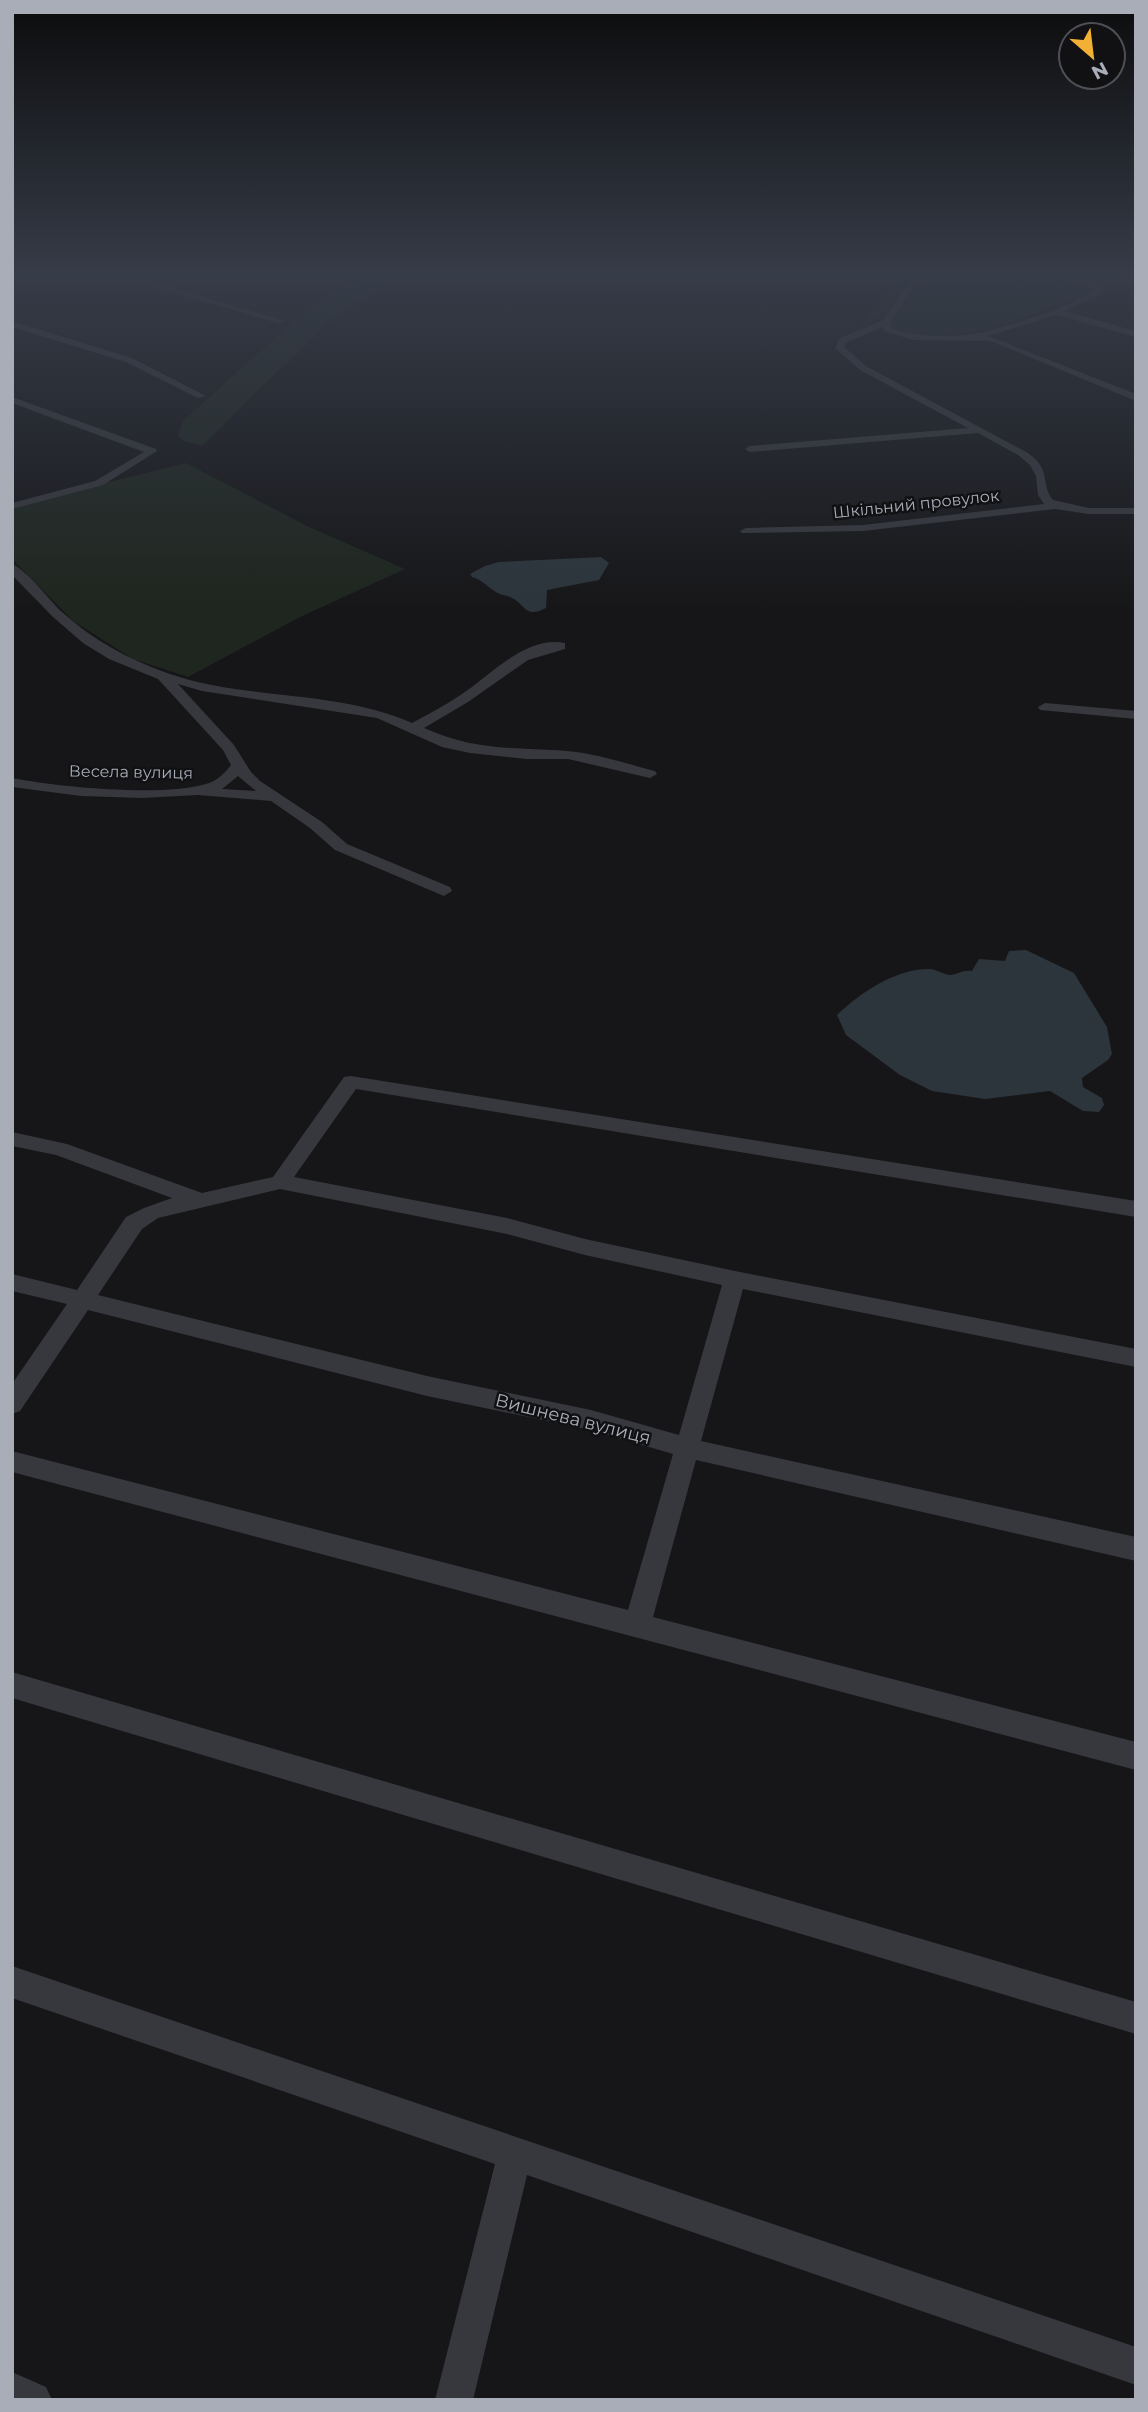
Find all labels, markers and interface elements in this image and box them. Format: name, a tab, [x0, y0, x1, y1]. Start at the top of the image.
north arrow	[1057, 21, 1127, 91]
text: N	[1088, 57, 1112, 84]
street label: Шкільний провулок	[832, 486, 1001, 522]
street label: Весела вулиця	[69, 761, 193, 783]
street label: Вишнева вулиця	[493, 1389, 653, 1449]

